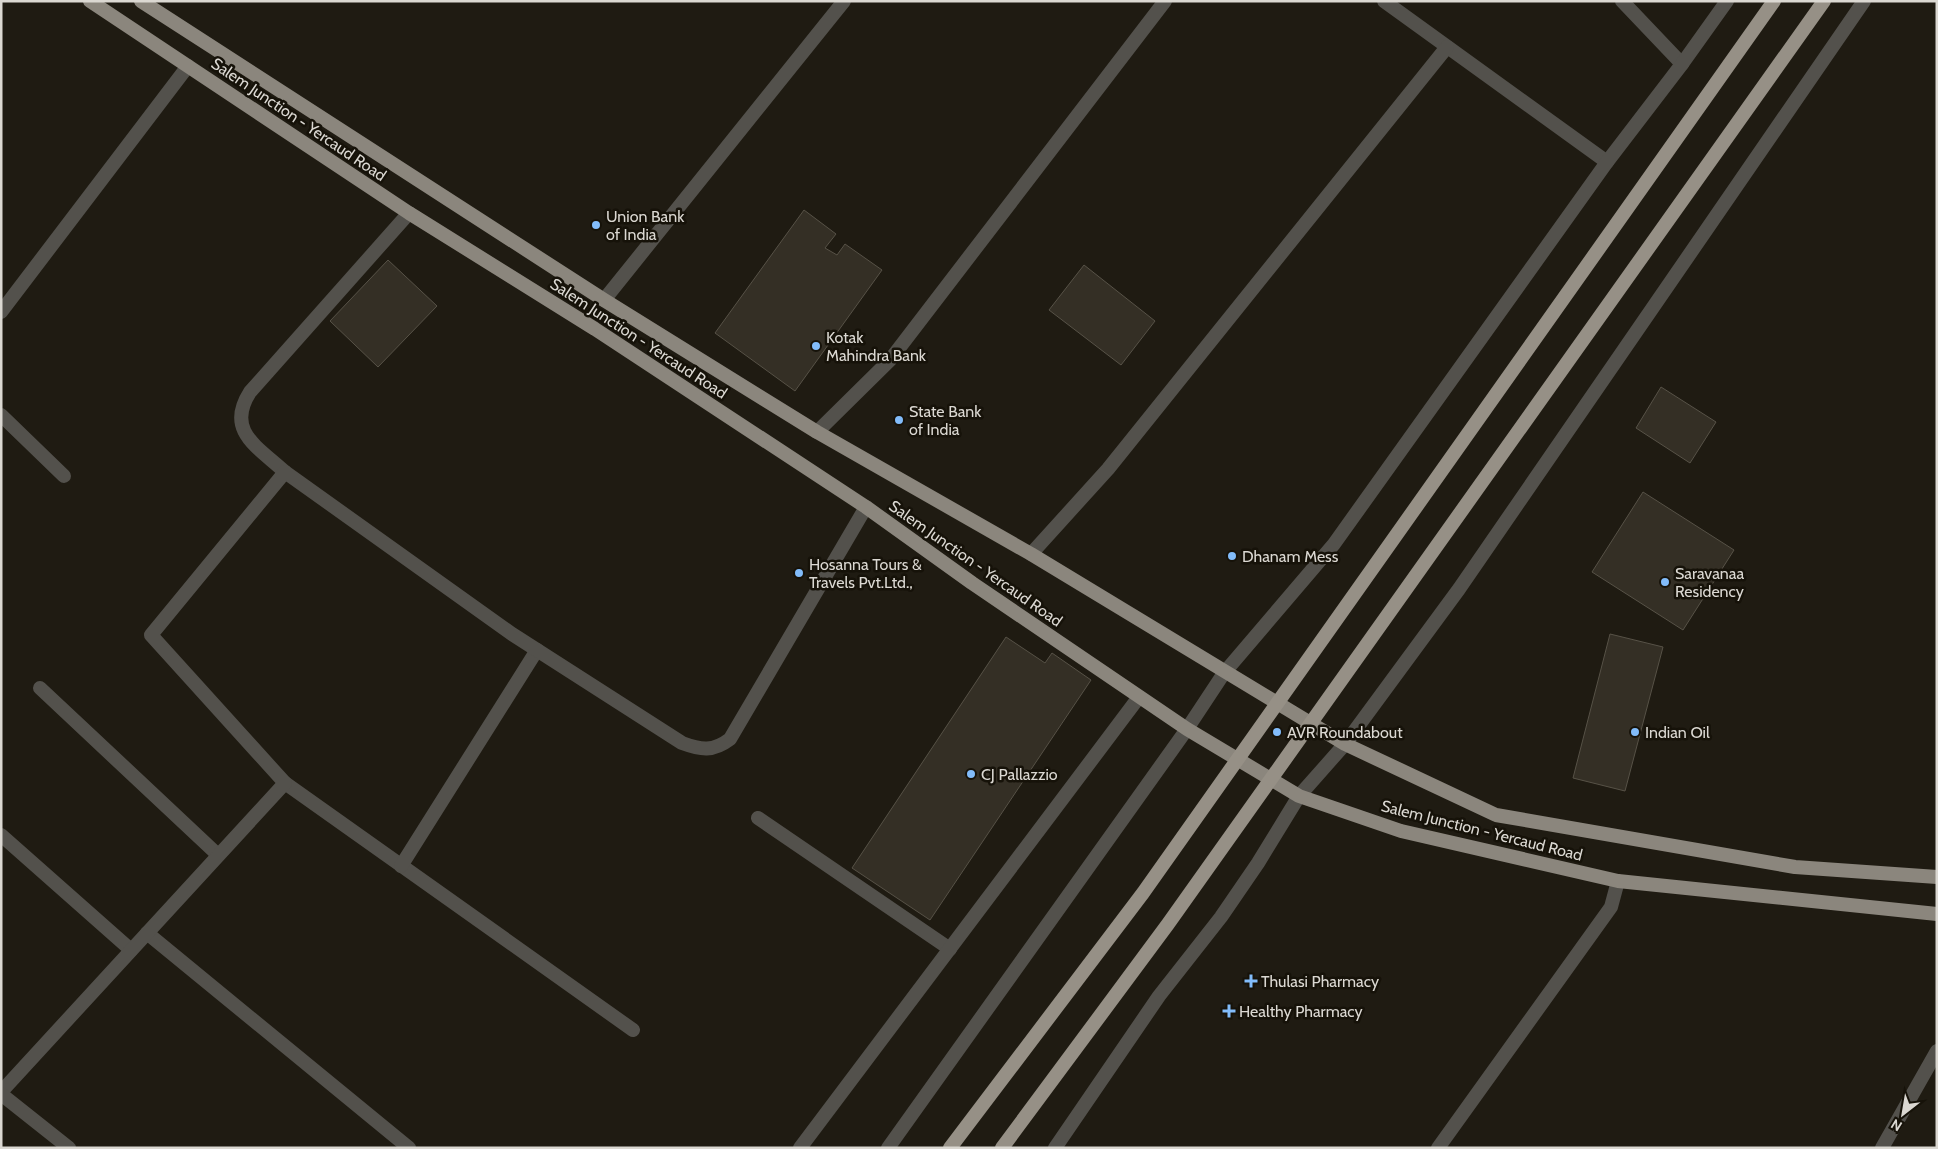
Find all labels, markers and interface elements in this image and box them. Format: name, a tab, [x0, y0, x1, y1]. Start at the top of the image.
street label: Salem Junction - Yercaud Road	[208, 54, 390, 185]
place label: Union Bank of India	[606, 207, 685, 244]
marker: Union Bank of India	[590, 219, 602, 231]
street label: Salem Junction - Yercaud Road	[547, 274, 731, 403]
place label: Kotak Mahindra Bank	[826, 328, 927, 365]
marker: Kotak Mahindra Bank	[810, 340, 822, 352]
place label: State Bank of India	[909, 402, 982, 439]
marker: State Bank of India	[893, 414, 905, 426]
street label: Salem Junction - Yercaud Road	[886, 496, 1066, 631]
place label: Dhanam Mess	[1242, 547, 1339, 566]
marker: Dhanam Mess	[1226, 550, 1238, 562]
place label: Hosanna Tours & Travels Pvt.Ltd.,	[809, 555, 922, 592]
place label: Saravanaa Residency	[1675, 564, 1744, 601]
marker: Hosanna Tours & Travels Pvt.Ltd.,	[793, 567, 805, 579]
marker: Saravanaa Residency	[1659, 576, 1671, 588]
place label: AVR Roundabout	[1287, 723, 1403, 742]
place label: Indian Oil	[1645, 723, 1710, 742]
marker: AVR Roundabout	[1271, 726, 1283, 738]
marker: Indian Oil	[1629, 726, 1641, 738]
place label: CJ Pallazzio	[981, 765, 1058, 784]
marker: CJ Pallazzio	[965, 768, 977, 780]
street label: Salem Junction - Yercaud Road	[1379, 796, 1585, 865]
place label: Thulasi Pharmacy	[1261, 972, 1379, 991]
marker: Thulasi Pharmacy	[1245, 975, 1257, 987]
place label: Healthy Pharmacy	[1239, 1002, 1363, 1021]
marker: Healthy Pharmacy	[1223, 1005, 1235, 1017]
north arrow	[1878, 1089, 1928, 1139]
text: N	[1887, 1115, 1905, 1135]

